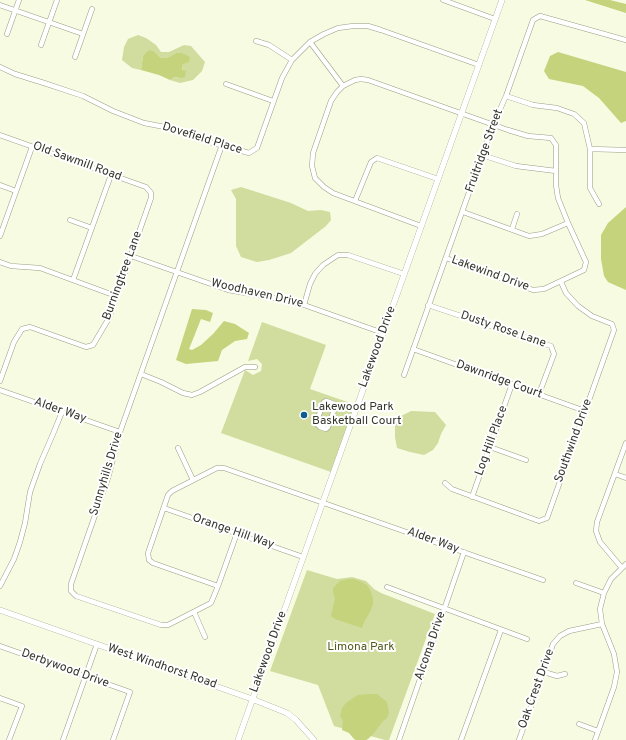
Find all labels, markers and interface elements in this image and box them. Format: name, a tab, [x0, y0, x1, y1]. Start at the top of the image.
street label: Fruitridge Street	[463, 107, 507, 195]
street label: Dovefield Place	[160, 120, 244, 158]
street label: Old Sawmill Road	[31, 139, 123, 185]
street label: Burningtree Lane	[100, 229, 146, 323]
street label: Lakewind Drive	[449, 253, 531, 295]
street label: Woodhaven Drive	[210, 276, 304, 312]
street label: Lakewood Drive	[357, 304, 399, 390]
street label: Dusty Rose Lane	[458, 309, 548, 351]
street label: Dawnridge Court	[454, 358, 544, 402]
street label: Alder Way	[32, 395, 88, 427]
street label: Southwind Drive	[552, 397, 596, 485]
place label: Lakewood Park Basketball Court	[312, 401, 402, 429]
street label: Log Hill Place	[473, 404, 511, 478]
marker: Lakewood Park Basketball Court	[299, 410, 309, 420]
street label: Sunnyhills Drive	[87, 430, 127, 518]
street label: Orange Hill Way	[190, 511, 276, 553]
street label: Alder Way	[405, 525, 461, 557]
street label: Lakewood Drive	[248, 609, 290, 695]
street label: Alcoma Drive	[413, 610, 449, 682]
park label: Limona Park	[327, 641, 395, 655]
street label: West Windhorst Road	[105, 642, 219, 692]
street label: Derbywood Drive	[19, 646, 111, 692]
street label: Oak Crest Drive	[516, 647, 558, 731]

